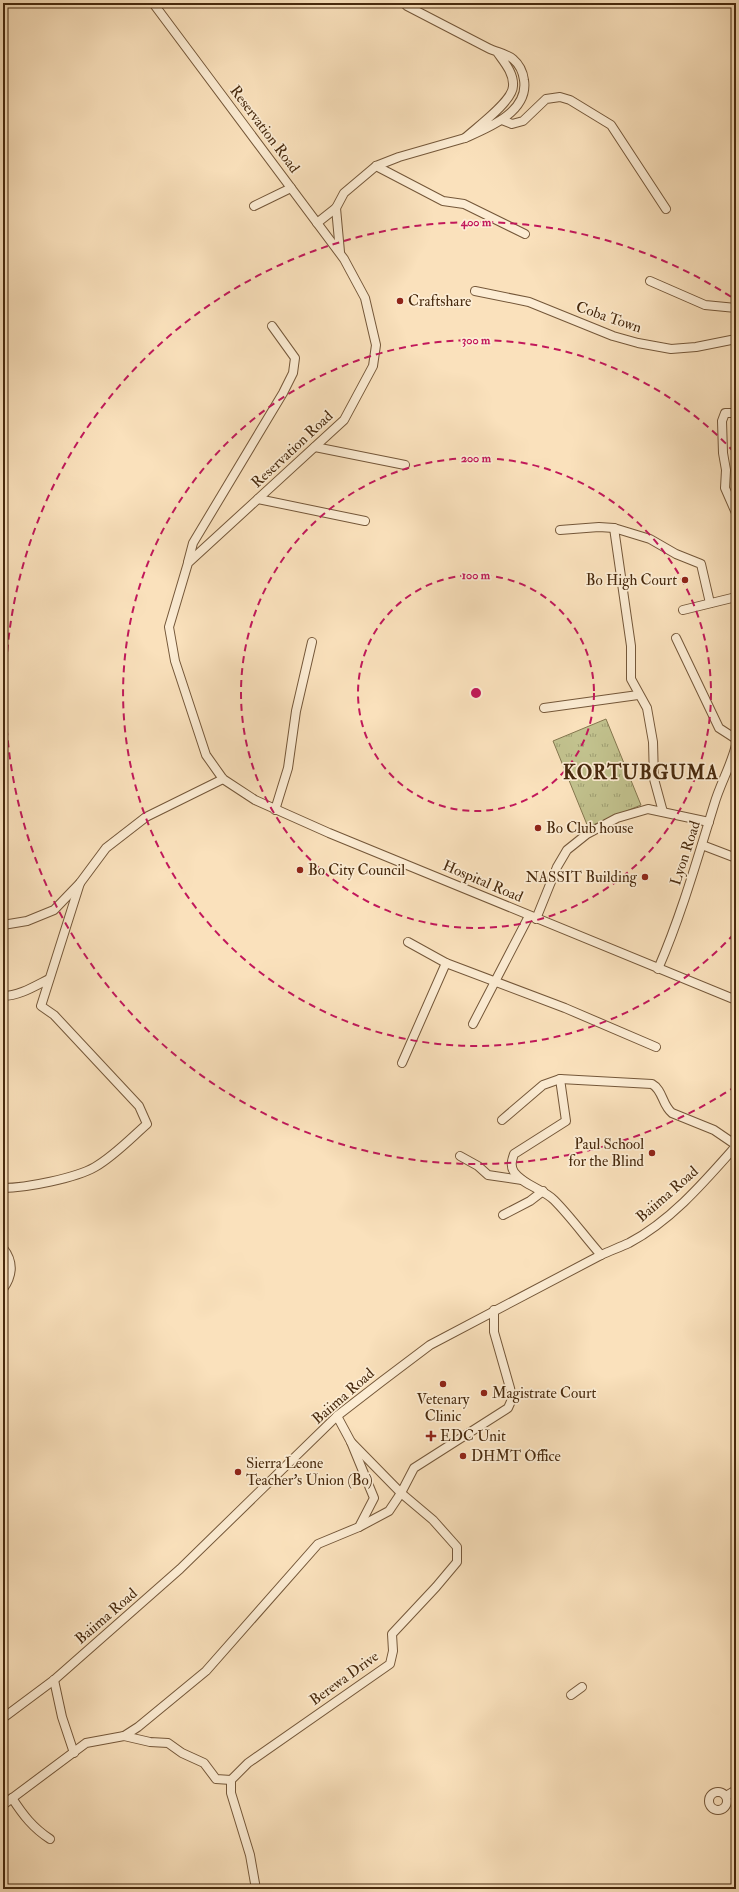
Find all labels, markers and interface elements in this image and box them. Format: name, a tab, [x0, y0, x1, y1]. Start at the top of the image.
street label: Reservation Road	[225, 82, 304, 177]
text: 400 m	[460, 215, 492, 230]
place label: Craftshare	[408, 292, 471, 311]
marker: Craftshare	[395, 296, 405, 306]
street label: Coba Town	[573, 297, 644, 338]
text: 300 m	[462, 333, 491, 348]
street label: Reservation Road	[248, 406, 338, 492]
text: 200 m	[461, 451, 492, 466]
text: 100 m	[462, 568, 491, 583]
place label: Bo High Court	[586, 571, 677, 590]
marker: Bo High Court	[680, 575, 690, 585]
centre of rings	[469, 686, 483, 700]
district label: KORTUBGUMA	[563, 761, 719, 785]
street label: Lyon Road	[666, 818, 705, 888]
place label: Bo Club house	[546, 819, 633, 838]
marker: Bo Club house	[533, 823, 543, 833]
street label: Hospital Road	[439, 856, 526, 908]
place label: Bo City Council	[308, 861, 405, 880]
marker: Bo City Council	[295, 865, 305, 875]
place label: NASSIT Building	[525, 868, 638, 887]
marker: NASSIT Building	[640, 872, 650, 882]
place label: Paul School for the Blind	[568, 1135, 645, 1171]
marker: Paul School for the Blind	[647, 1148, 657, 1158]
street label: Baiima Road	[632, 1162, 703, 1227]
street label: Baiima Road	[308, 1364, 379, 1429]
marker: Vetenary Clinic	[438, 1379, 448, 1389]
place label: Magistrate Court	[492, 1384, 597, 1403]
marker: Magistrate Court	[479, 1388, 489, 1398]
place label: Vetenary Clinic	[417, 1390, 470, 1426]
place label: EDC Unit	[440, 1427, 506, 1446]
marker: EDC Unit	[425, 1430, 437, 1442]
place label: DHMT Office	[471, 1447, 561, 1466]
marker: DHMT Office	[458, 1451, 468, 1461]
place label: Sierra Leone Teacher's Union (Bo)	[246, 1454, 373, 1490]
marker: Sierra Leone Teacher's Union (Bo)	[233, 1467, 243, 1477]
street label: Baiima Road	[71, 1584, 142, 1649]
street label: Berewa Drive	[306, 1647, 383, 1710]

